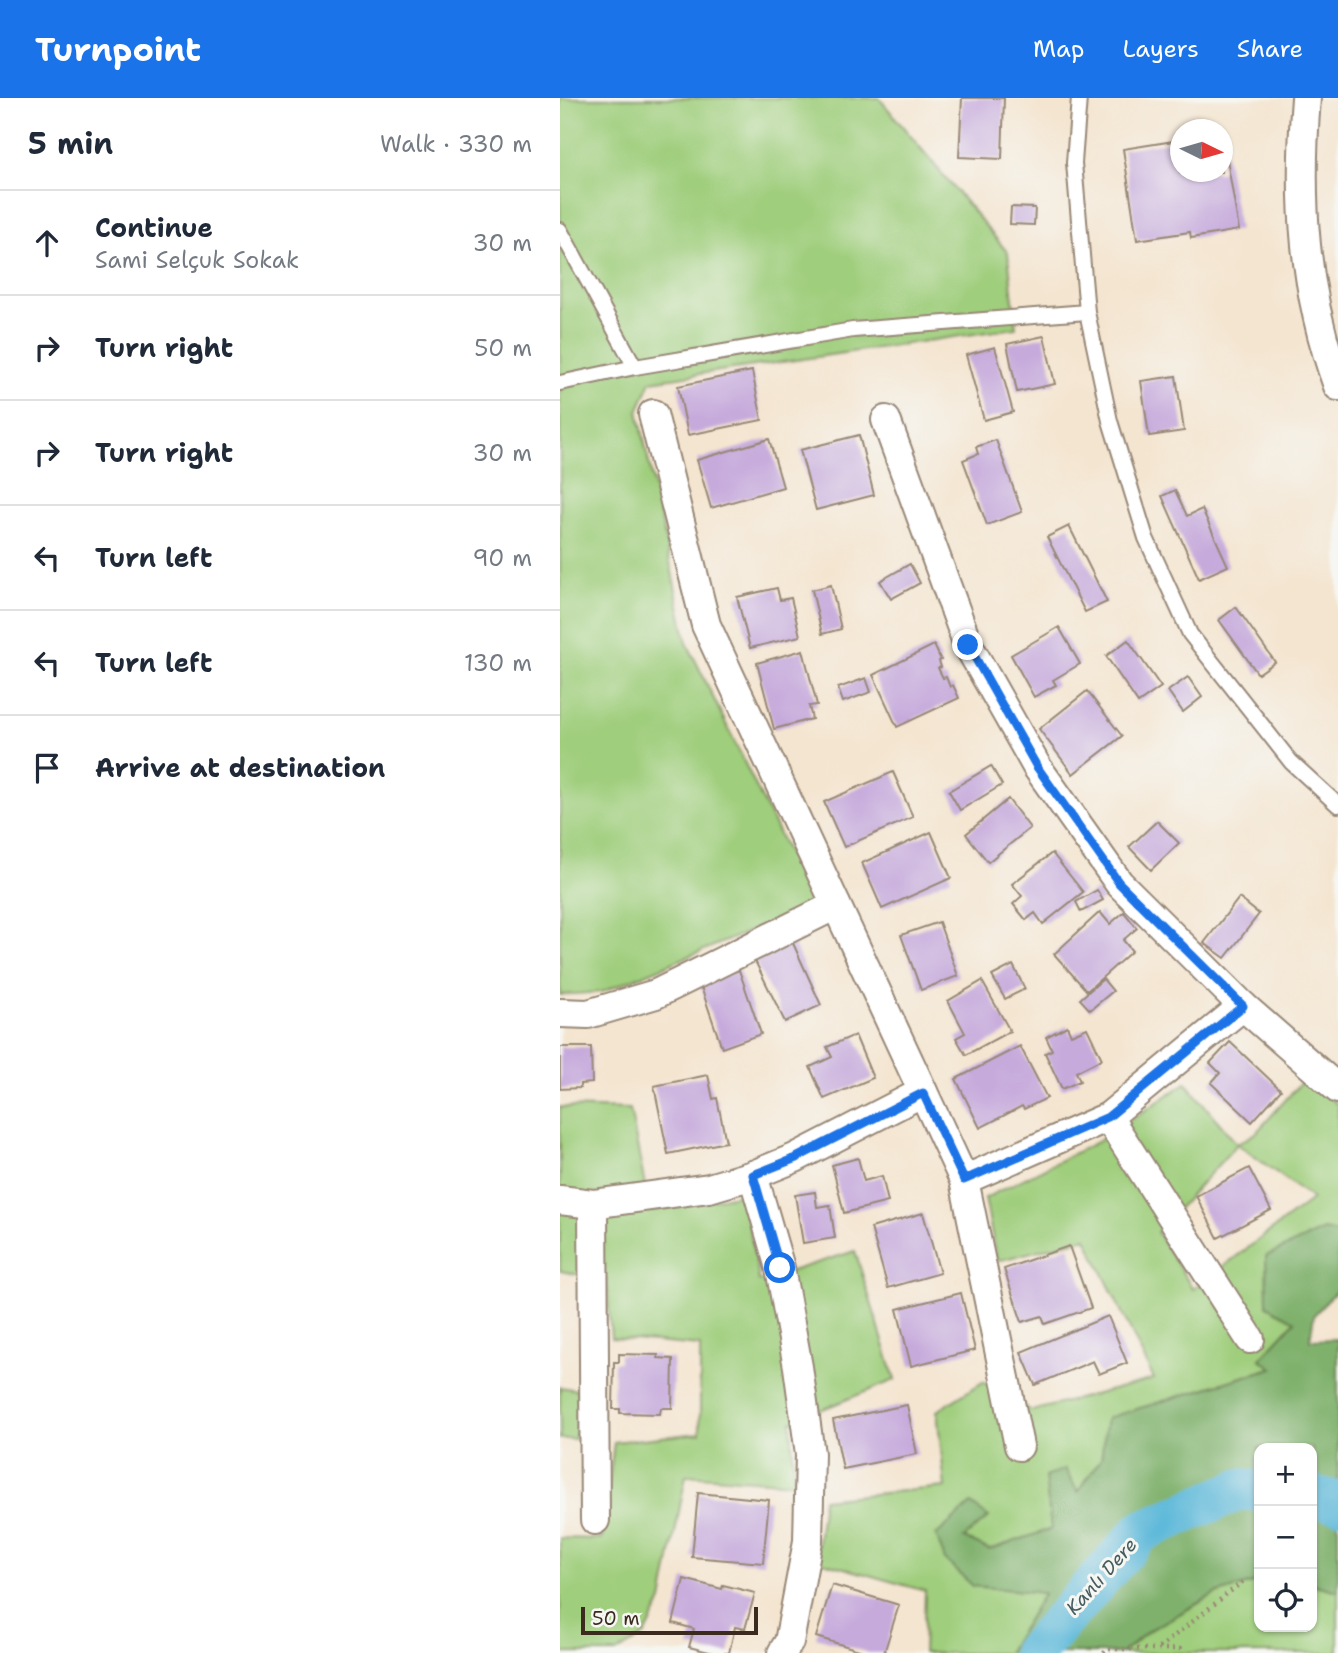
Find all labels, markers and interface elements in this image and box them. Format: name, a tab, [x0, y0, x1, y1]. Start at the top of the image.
text: Turnpoint	[35, 27, 201, 72]
text: Map	[1033, 33, 1084, 65]
text: Layers	[1122, 33, 1199, 65]
text: Share	[1237, 33, 1303, 65]
north arrow	[1170, 119, 1233, 182]
text: 5 min	[28, 123, 113, 164]
text: Walk · 330 m	[380, 129, 532, 159]
text: Continue	[95, 210, 213, 245]
icon: ahead	[28, 224, 66, 262]
text: 30 m	[473, 228, 532, 258]
text: Sami Selçuk Sokak	[95, 245, 299, 275]
icon: right	[28, 329, 66, 367]
text: Turn right	[95, 330, 233, 365]
text: 50 m	[474, 333, 532, 363]
icon: right	[28, 434, 66, 472]
text: Turn right	[95, 435, 233, 470]
text: 30 m	[473, 438, 532, 468]
icon: left	[28, 539, 66, 577]
text: Turn left	[95, 540, 212, 575]
text: 90 m	[472, 543, 532, 573]
route end	[952, 629, 983, 660]
icon: left	[28, 644, 66, 682]
text: Turn left	[95, 645, 212, 680]
text: 130 m	[464, 648, 532, 678]
icon: arrive	[28, 749, 66, 787]
text: Arrive at destination	[95, 750, 385, 785]
route start	[764, 1252, 795, 1283]
map controls	[1254, 1443, 1317, 1632]
button: +	[1254, 1443, 1317, 1506]
button: −	[1254, 1506, 1317, 1569]
water label: Kanlı Dere	[1060, 1533, 1142, 1620]
button: locate	[1254, 1569, 1317, 1632]
scale bar	[581, 1604, 758, 1636]
text: 50 m	[592, 1606, 640, 1631]

